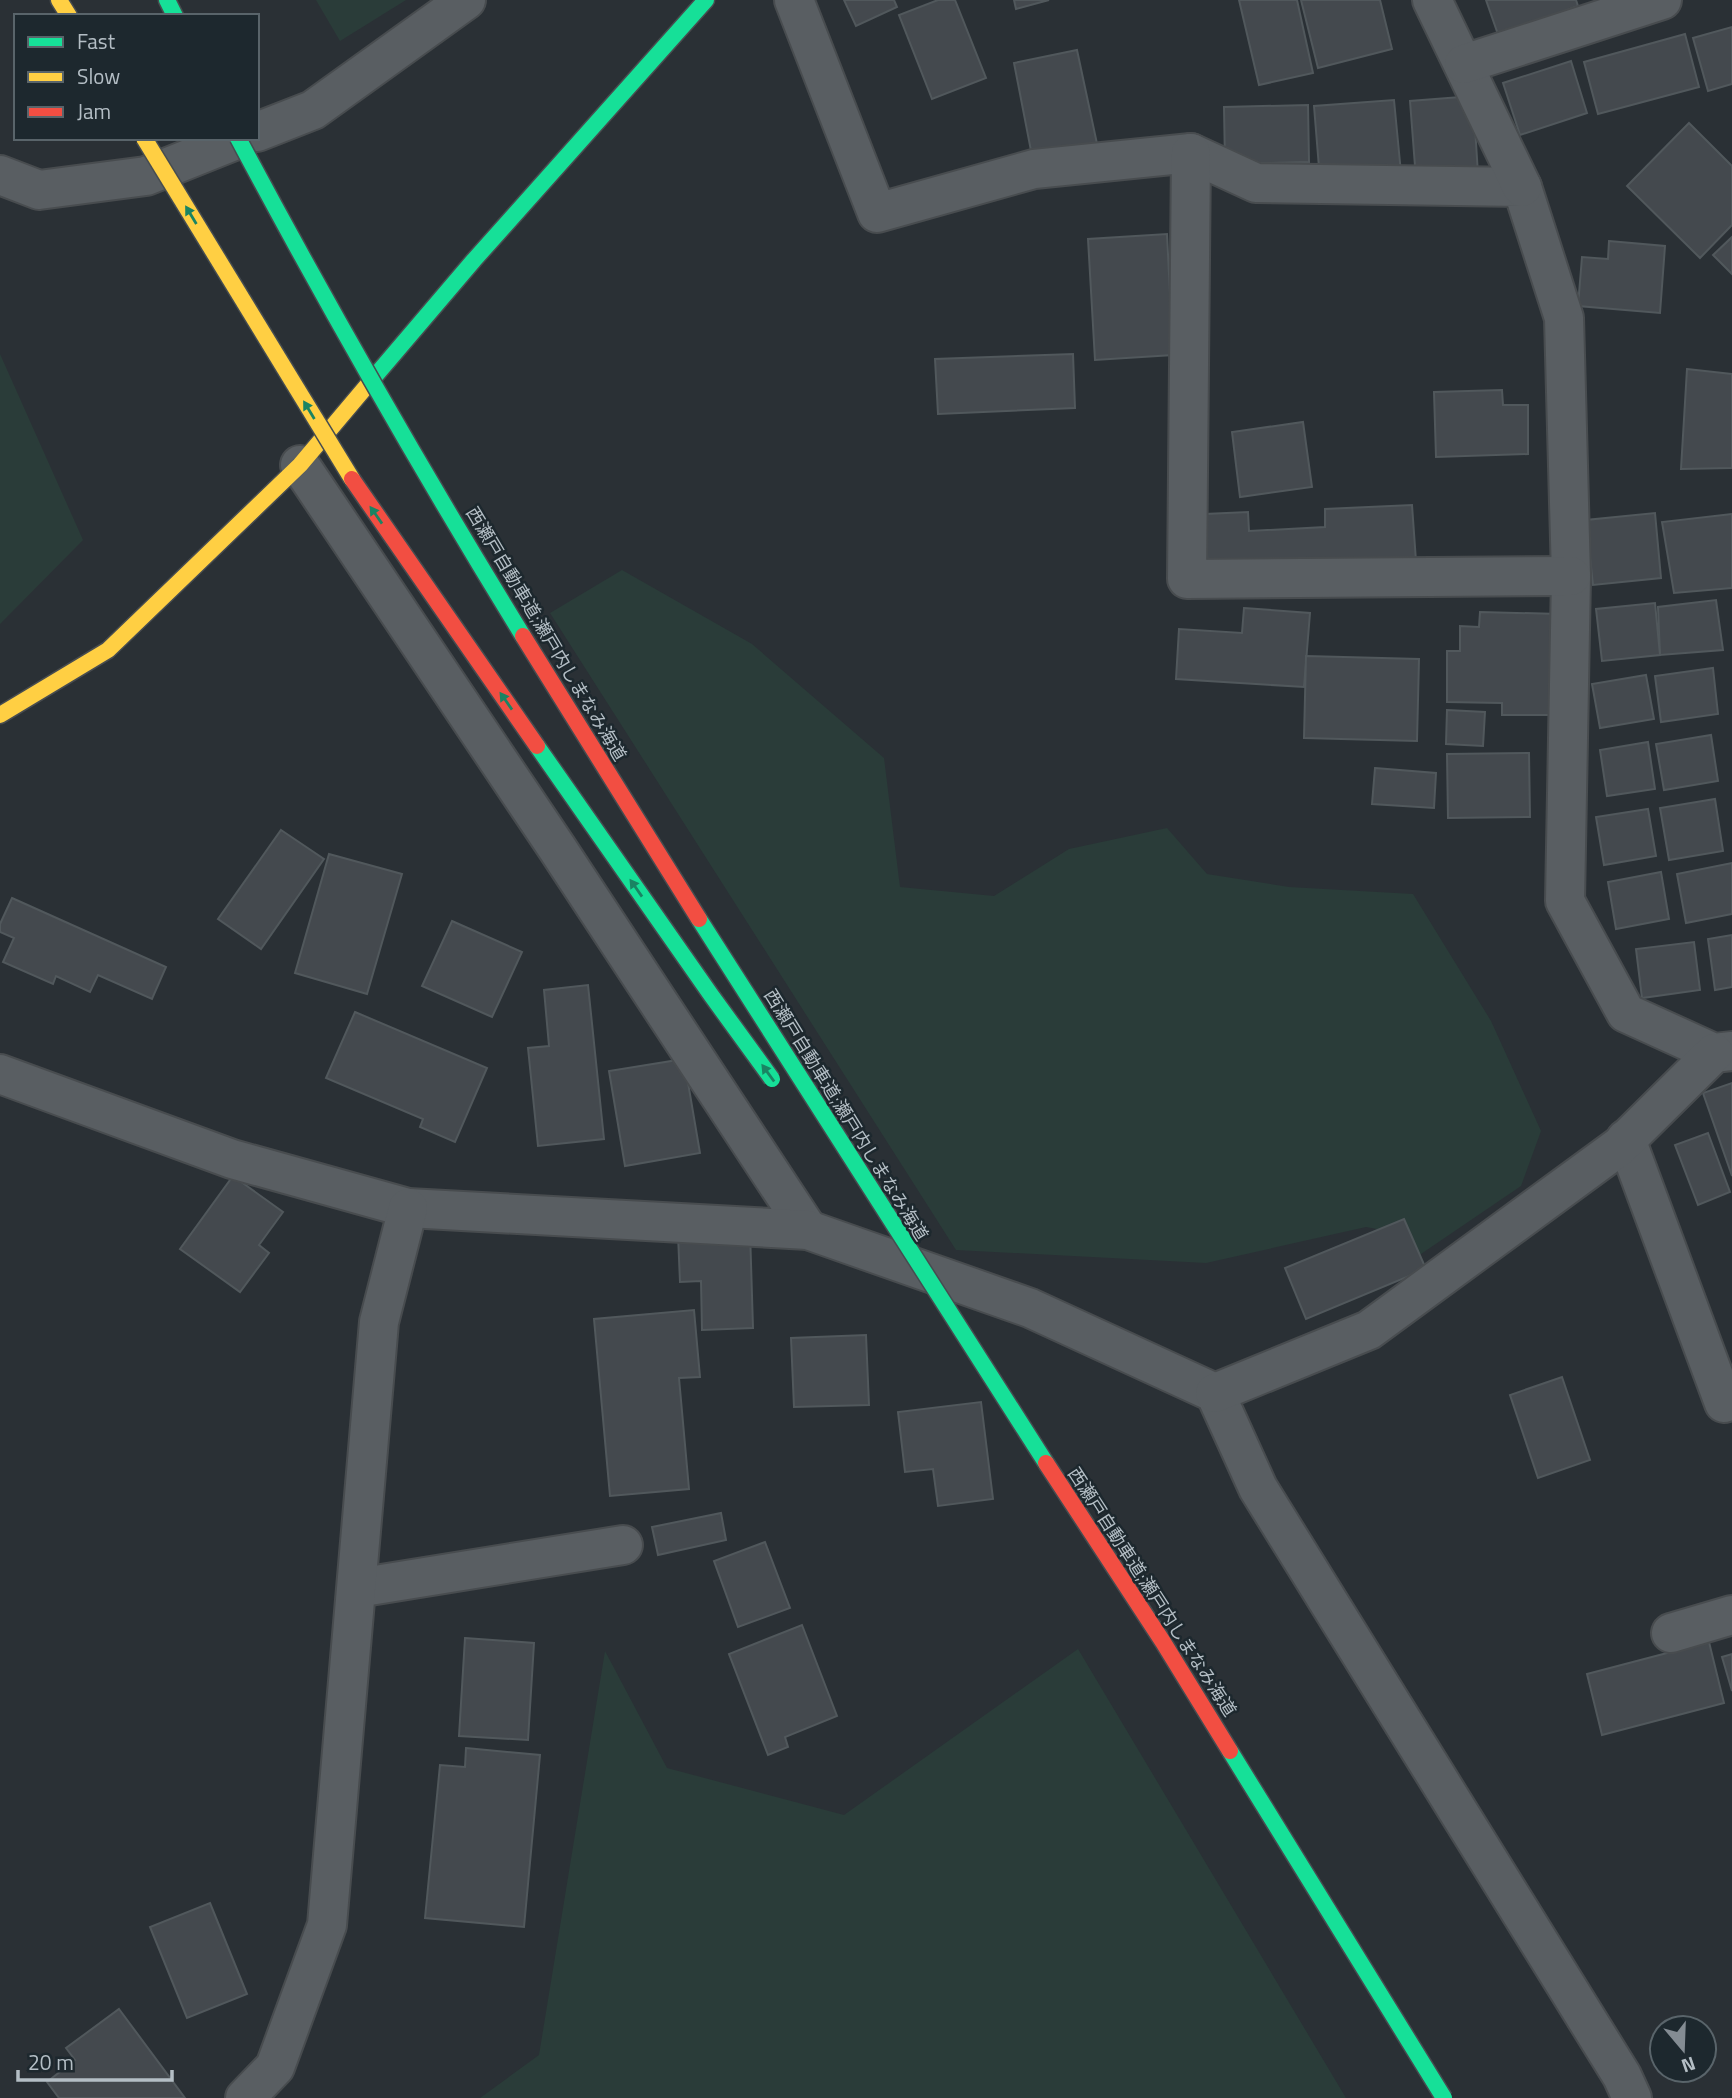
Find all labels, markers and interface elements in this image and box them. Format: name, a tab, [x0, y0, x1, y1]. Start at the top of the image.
legend	[14, 14, 259, 140]
text: Fast	[77, 25, 116, 57]
text: Slow	[77, 60, 120, 92]
text: Jam	[77, 95, 111, 127]
one-way arrow	[185, 206, 197, 225]
one-way arrow	[303, 400, 315, 419]
street label: 西瀬戸自動車道;瀬戸内しまなみ海道	[460, 501, 633, 766]
one-way arrow	[370, 505, 383, 524]
one-way arrow	[499, 692, 513, 710]
one-way arrow	[629, 879, 643, 897]
street label: 西瀬戸自動車道;瀬戸内しまなみ海道	[757, 984, 935, 1246]
one-way arrow	[761, 1064, 775, 1083]
street label: 西瀬戸自動車道;瀬戸内しまなみ海道	[1061, 1462, 1243, 1722]
north arrow	[1648, 2014, 1718, 2084]
scale bar	[18, 2038, 172, 2082]
text: 20 m	[28, 2046, 74, 2078]
text: N	[1678, 2050, 1700, 2081]

